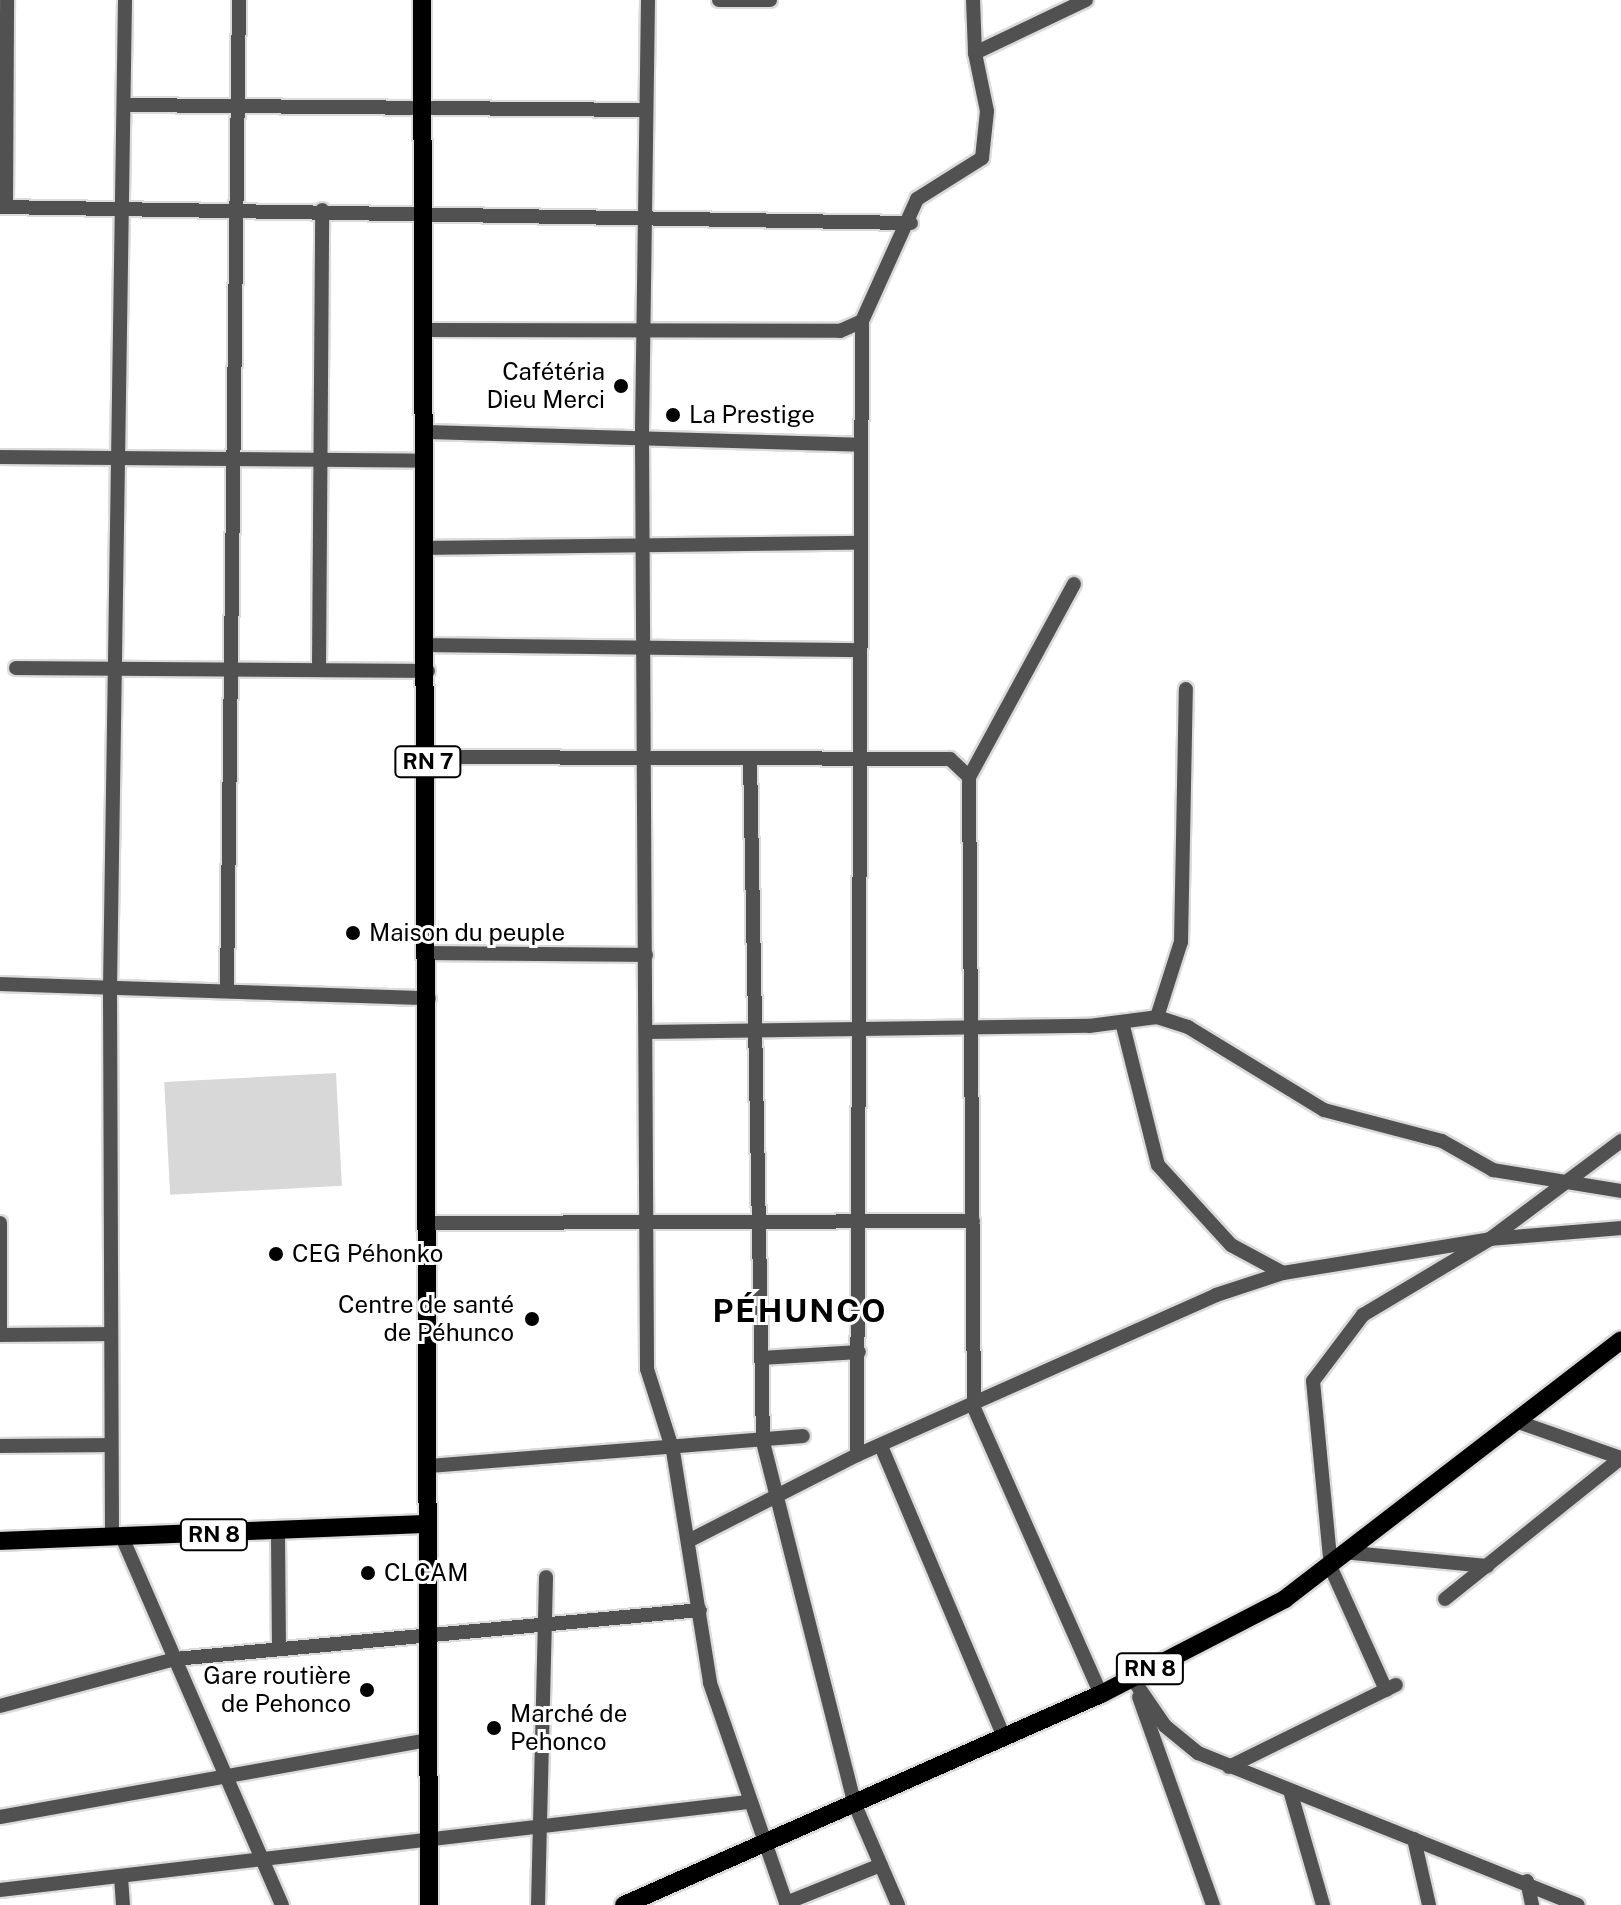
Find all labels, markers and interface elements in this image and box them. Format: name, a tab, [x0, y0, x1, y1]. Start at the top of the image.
place label: Cafétéria Dieu Merci	[486, 358, 605, 414]
marker: Cafétéria Dieu Merci	[612, 377, 630, 395]
place label: La Prestige	[689, 401, 815, 429]
marker: La Prestige	[664, 406, 682, 424]
road number: RN 7	[394, 744, 462, 780]
place label: Maison du peuple	[369, 919, 565, 947]
marker: Maison du peuple	[344, 924, 362, 942]
place label: CEG Péhonko	[292, 1240, 443, 1268]
marker: CEG Péhonko	[267, 1245, 285, 1263]
place label: Centre de santé de Péhunco	[337, 1291, 514, 1347]
district label: PÉHUNCO	[712, 1292, 888, 1330]
marker: Centre de santé de Péhunco	[521, 1308, 543, 1330]
road number: RN 8	[178, 1517, 250, 1553]
place label: CLCAM	[384, 1559, 468, 1587]
marker: CLCAM	[359, 1564, 377, 1582]
road number: RN 8	[1114, 1651, 1186, 1687]
place label: Gare routière de Pehonco	[203, 1662, 351, 1718]
marker: Gare routière de Pehonco	[358, 1681, 376, 1699]
place label: Marché de Pehonco	[510, 1700, 628, 1756]
marker: Marché de Pehonco	[485, 1719, 503, 1737]

